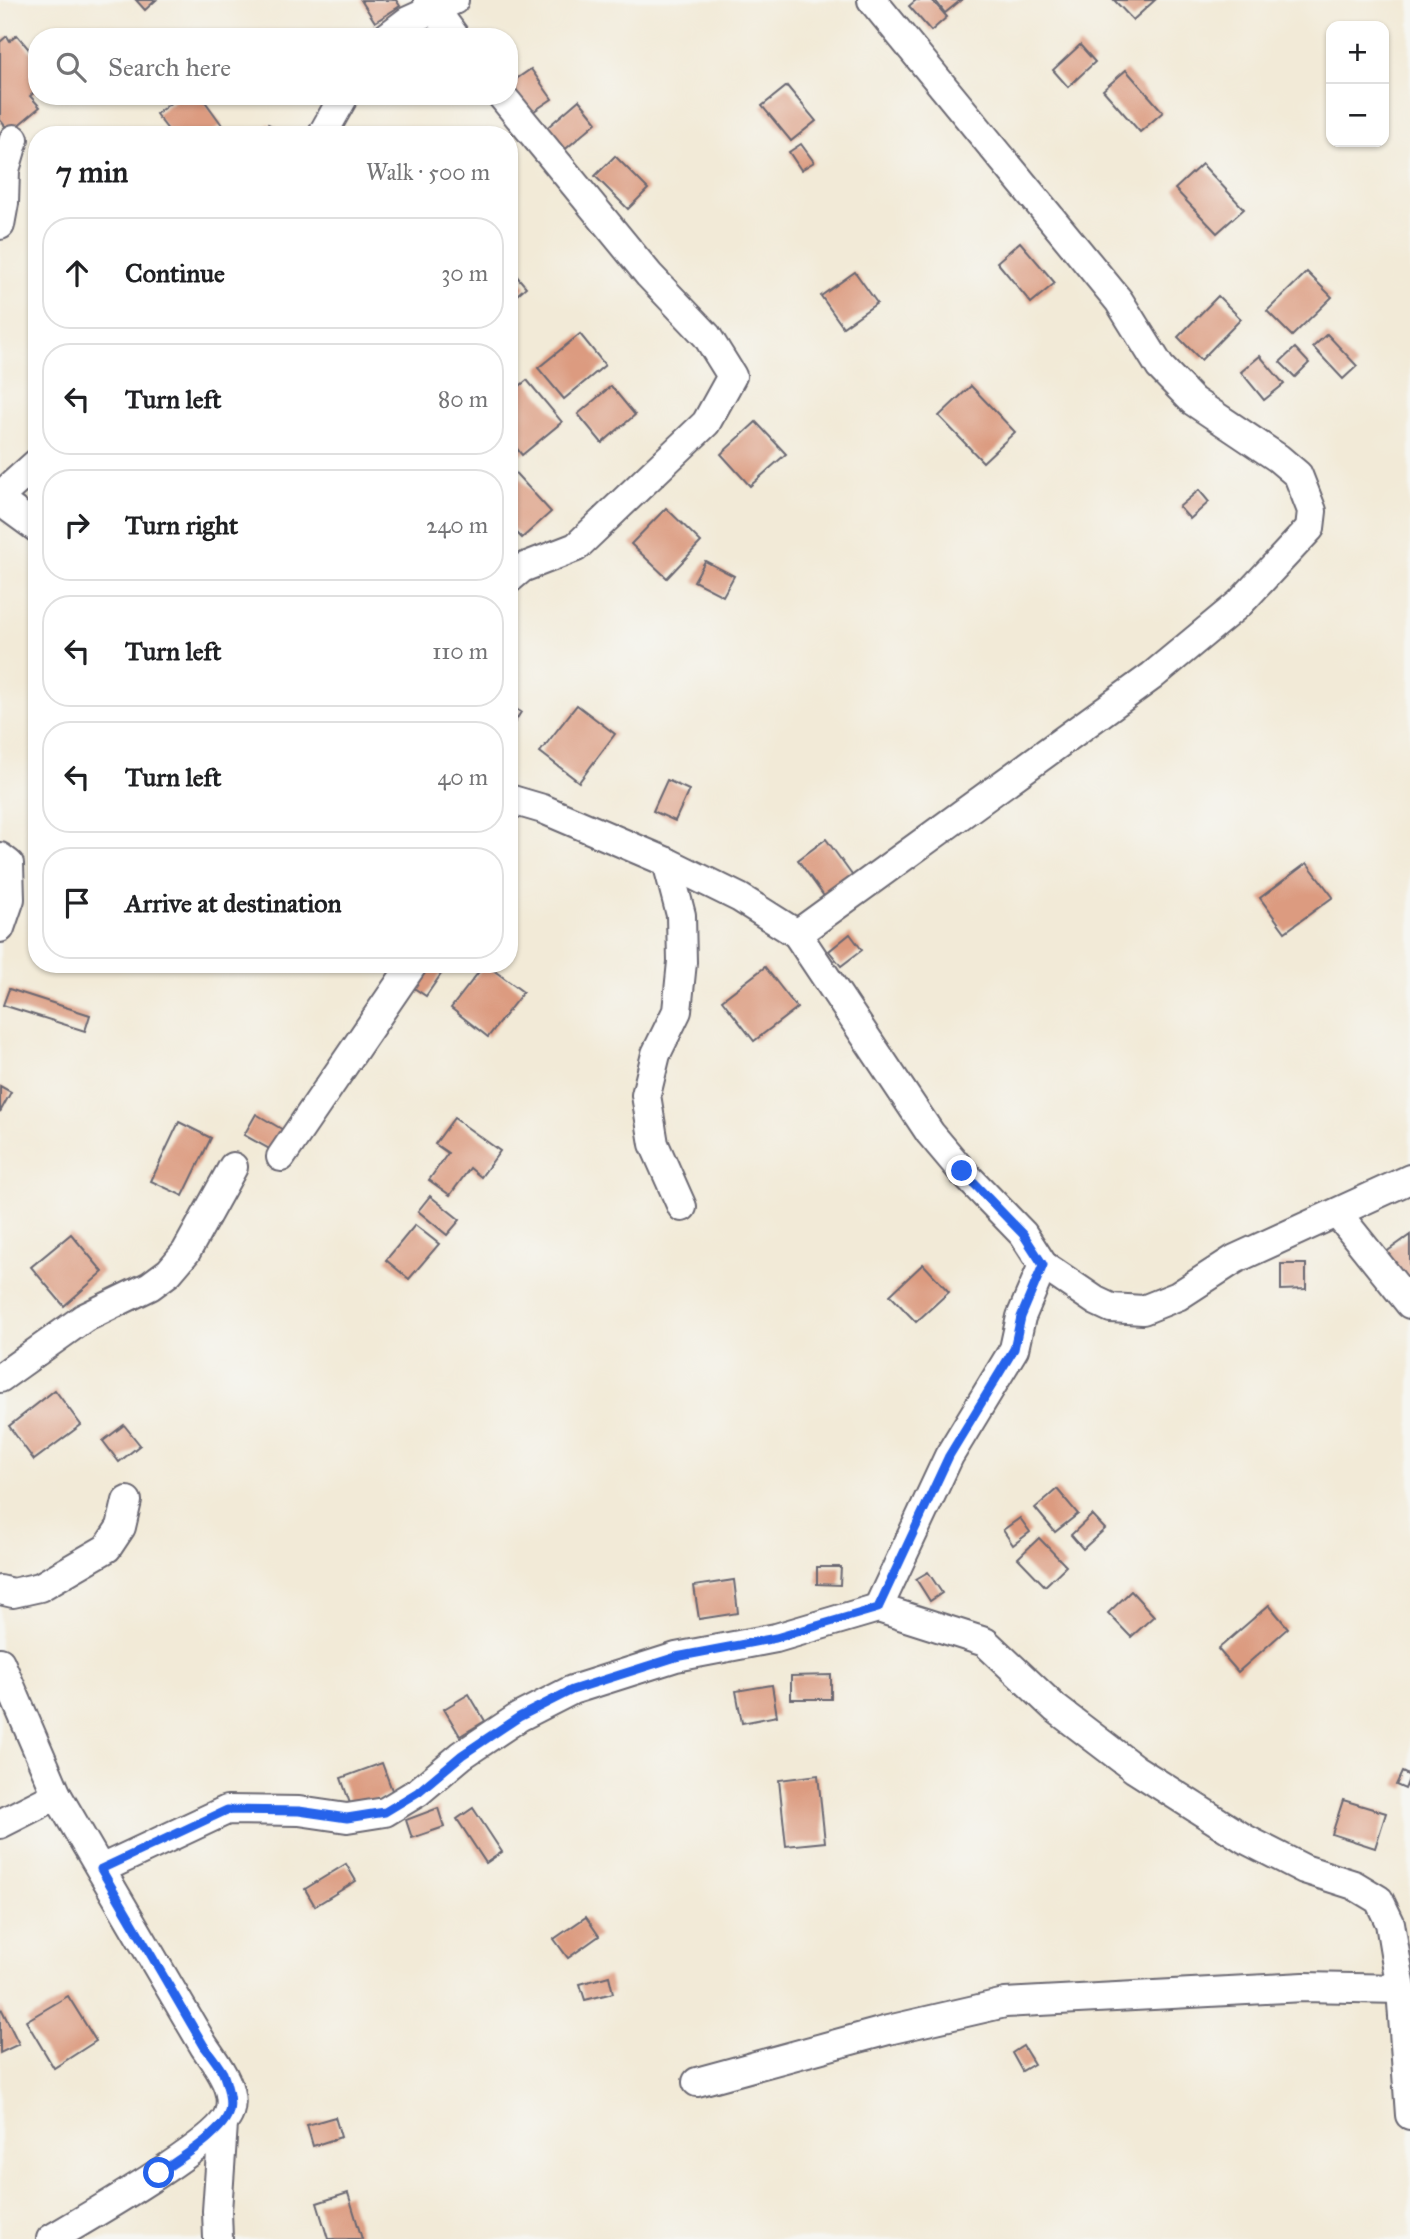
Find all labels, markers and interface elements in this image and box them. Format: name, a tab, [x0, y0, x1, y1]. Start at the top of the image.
map controls	[1326, 21, 1389, 147]
button: +	[1326, 21, 1389, 84]
search box	[28, 28, 518, 105]
icon: search	[52, 48, 90, 86]
text: Search here	[108, 51, 231, 83]
button: −	[1326, 84, 1389, 147]
text: 7 min	[56, 154, 128, 190]
text: Walk · 500 m	[366, 158, 490, 186]
icon: ahead	[58, 254, 96, 292]
text: Continue	[125, 257, 225, 289]
text: 30 m	[441, 259, 488, 287]
icon: left	[58, 380, 96, 418]
text: Turn left	[125, 383, 221, 415]
text: 80 m	[438, 385, 488, 413]
icon: right	[58, 506, 96, 544]
text: Turn right	[125, 509, 238, 541]
text: 240 m	[426, 511, 488, 539]
icon: left	[58, 632, 96, 670]
text: Turn left	[125, 635, 221, 667]
text: 110 m	[432, 637, 488, 665]
icon: left	[58, 758, 96, 796]
text: Turn left	[125, 761, 221, 793]
text: 40 m	[438, 763, 488, 791]
icon: arrive	[58, 884, 96, 922]
text: Arrive at destination	[125, 887, 342, 919]
route end	[946, 1155, 977, 1186]
route start	[143, 2157, 174, 2188]

